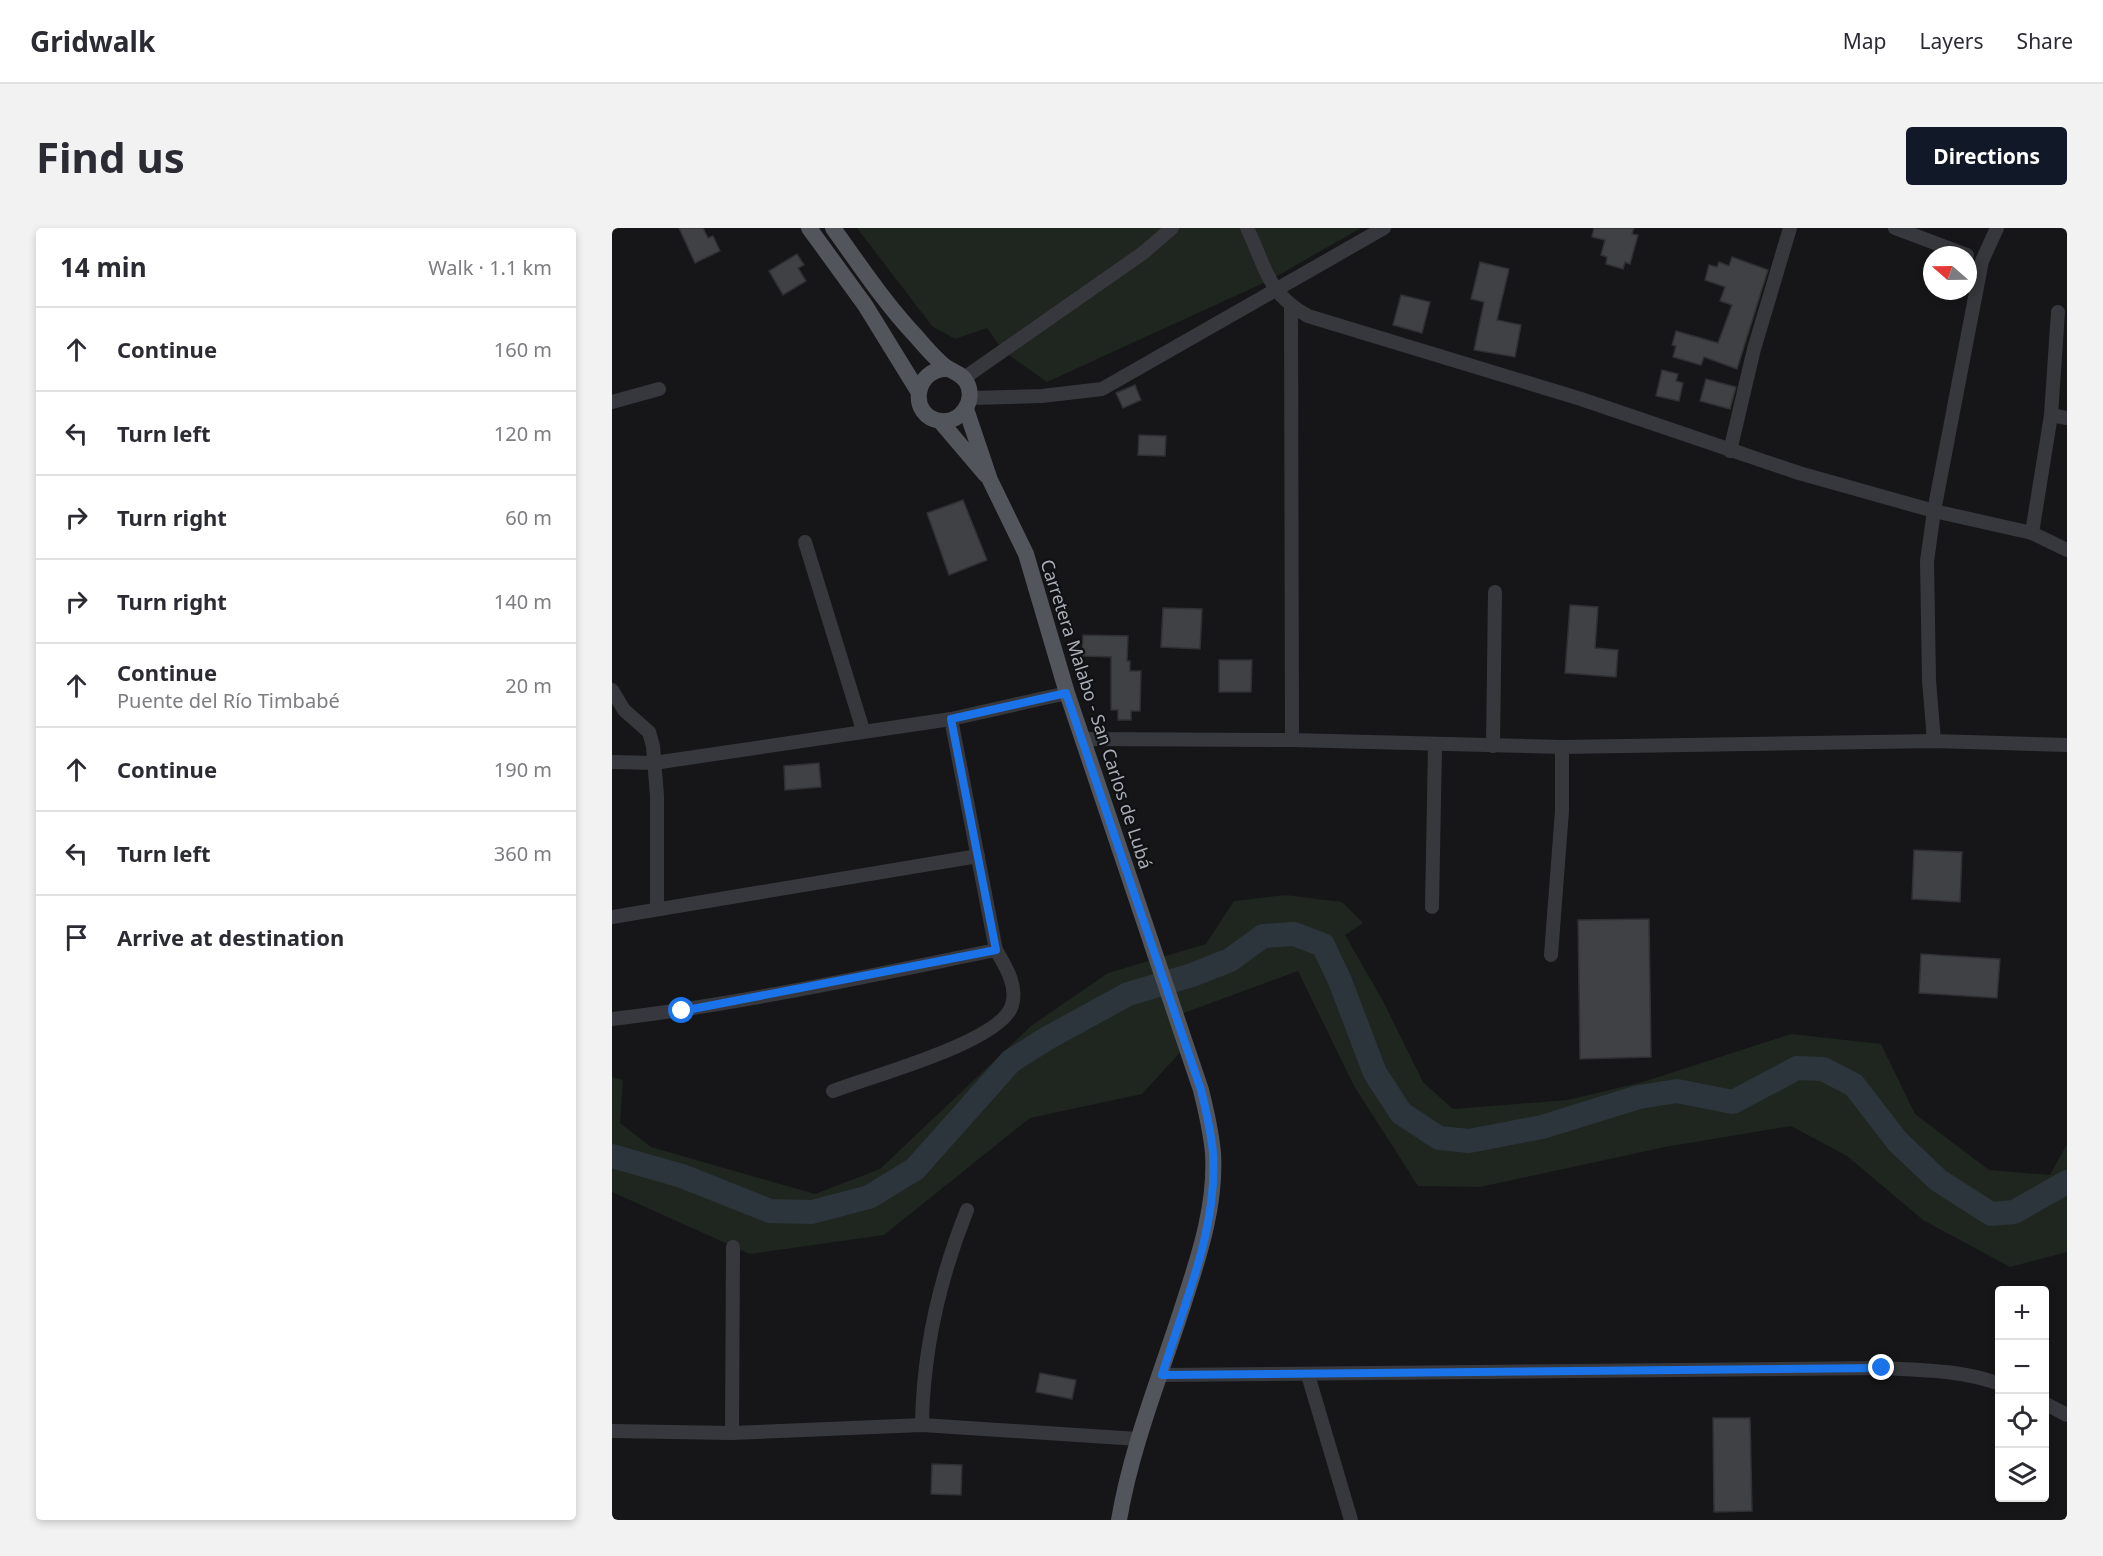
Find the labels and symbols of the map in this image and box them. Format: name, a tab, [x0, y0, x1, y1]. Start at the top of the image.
north arrow	[1923, 246, 1977, 300]
street label: Carretera Malabo - San Carlos de Lubá	[1036, 556, 1158, 872]
route start	[668, 997, 694, 1023]
route end	[1868, 1354, 1894, 1380]

